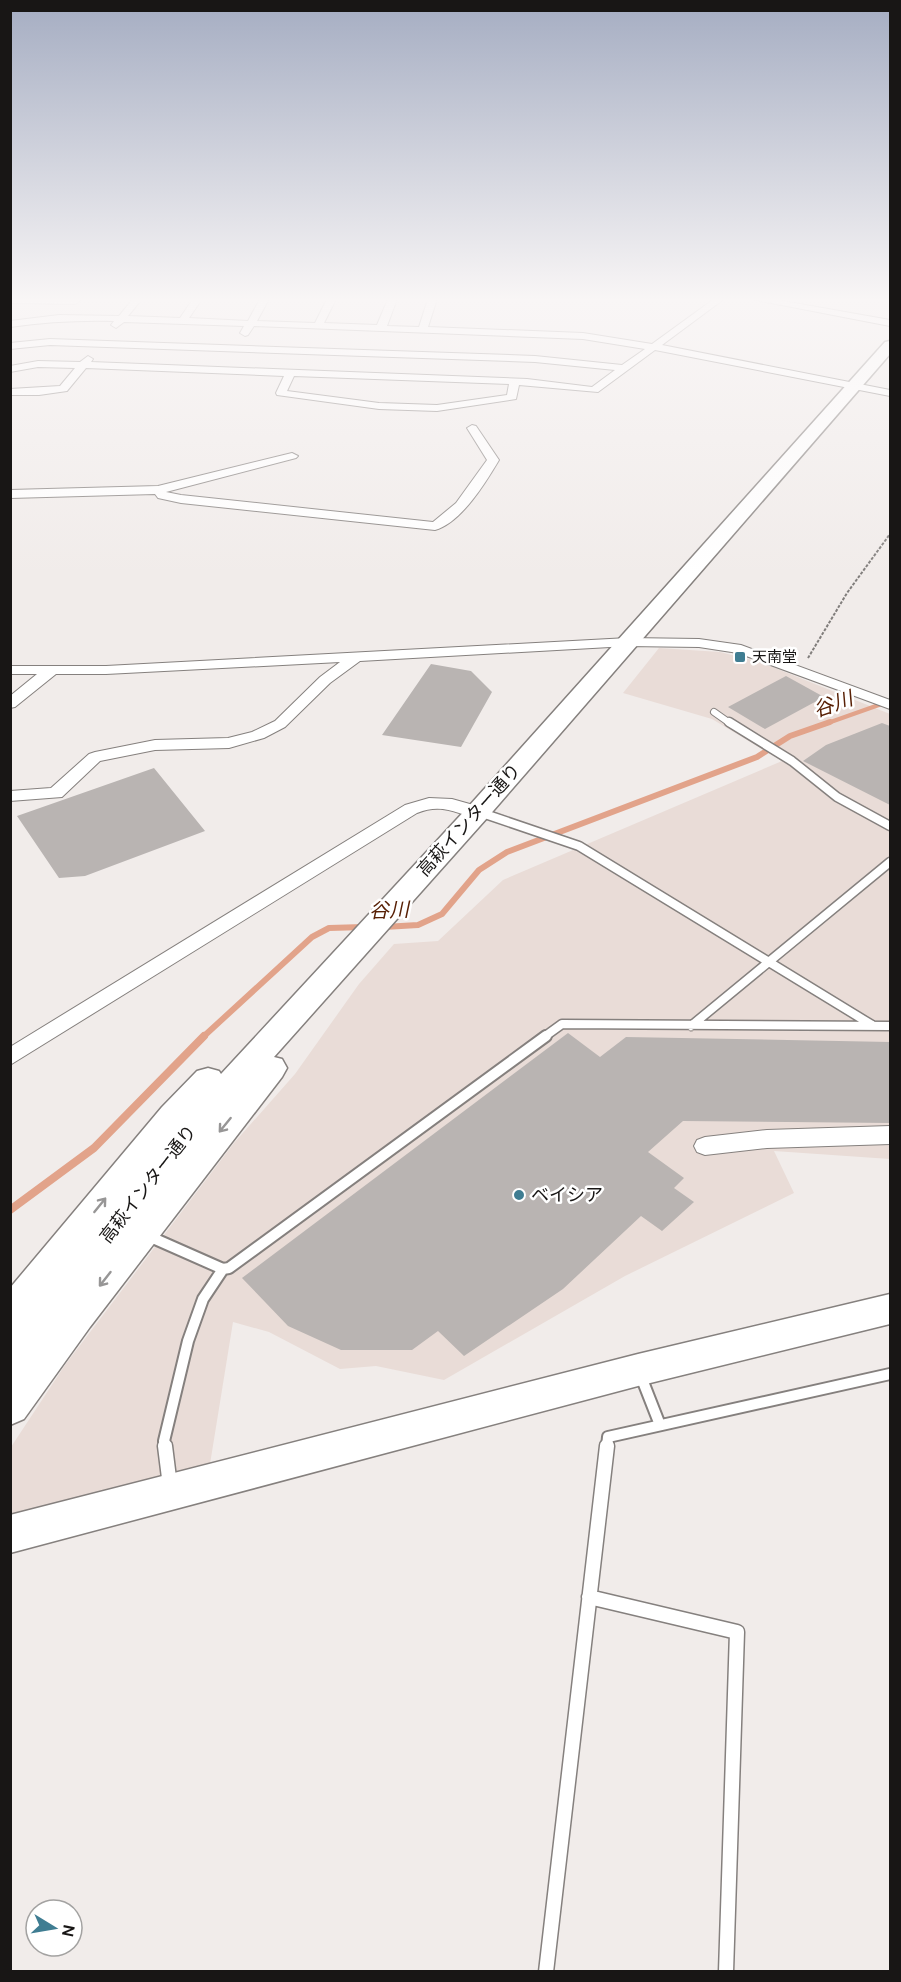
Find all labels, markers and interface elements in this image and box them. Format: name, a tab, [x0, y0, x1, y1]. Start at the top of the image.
place label: 天南堂	[752, 647, 797, 667]
marker: 天南堂	[733, 650, 747, 664]
water label: 谷川	[810, 685, 858, 723]
street label: 高萩インター通り	[412, 758, 526, 882]
water label: 谷川	[369, 896, 411, 924]
one-way arrow	[218, 1117, 231, 1133]
street label: 高萩インター通り	[94, 1120, 202, 1248]
place label: ベイシア	[531, 1183, 603, 1207]
marker: ベイシア	[512, 1188, 526, 1202]
one-way arrow	[94, 1197, 107, 1213]
one-way arrow	[99, 1271, 112, 1287]
north arrow	[24, 1898, 84, 1958]
text: N	[57, 1923, 80, 1938]

